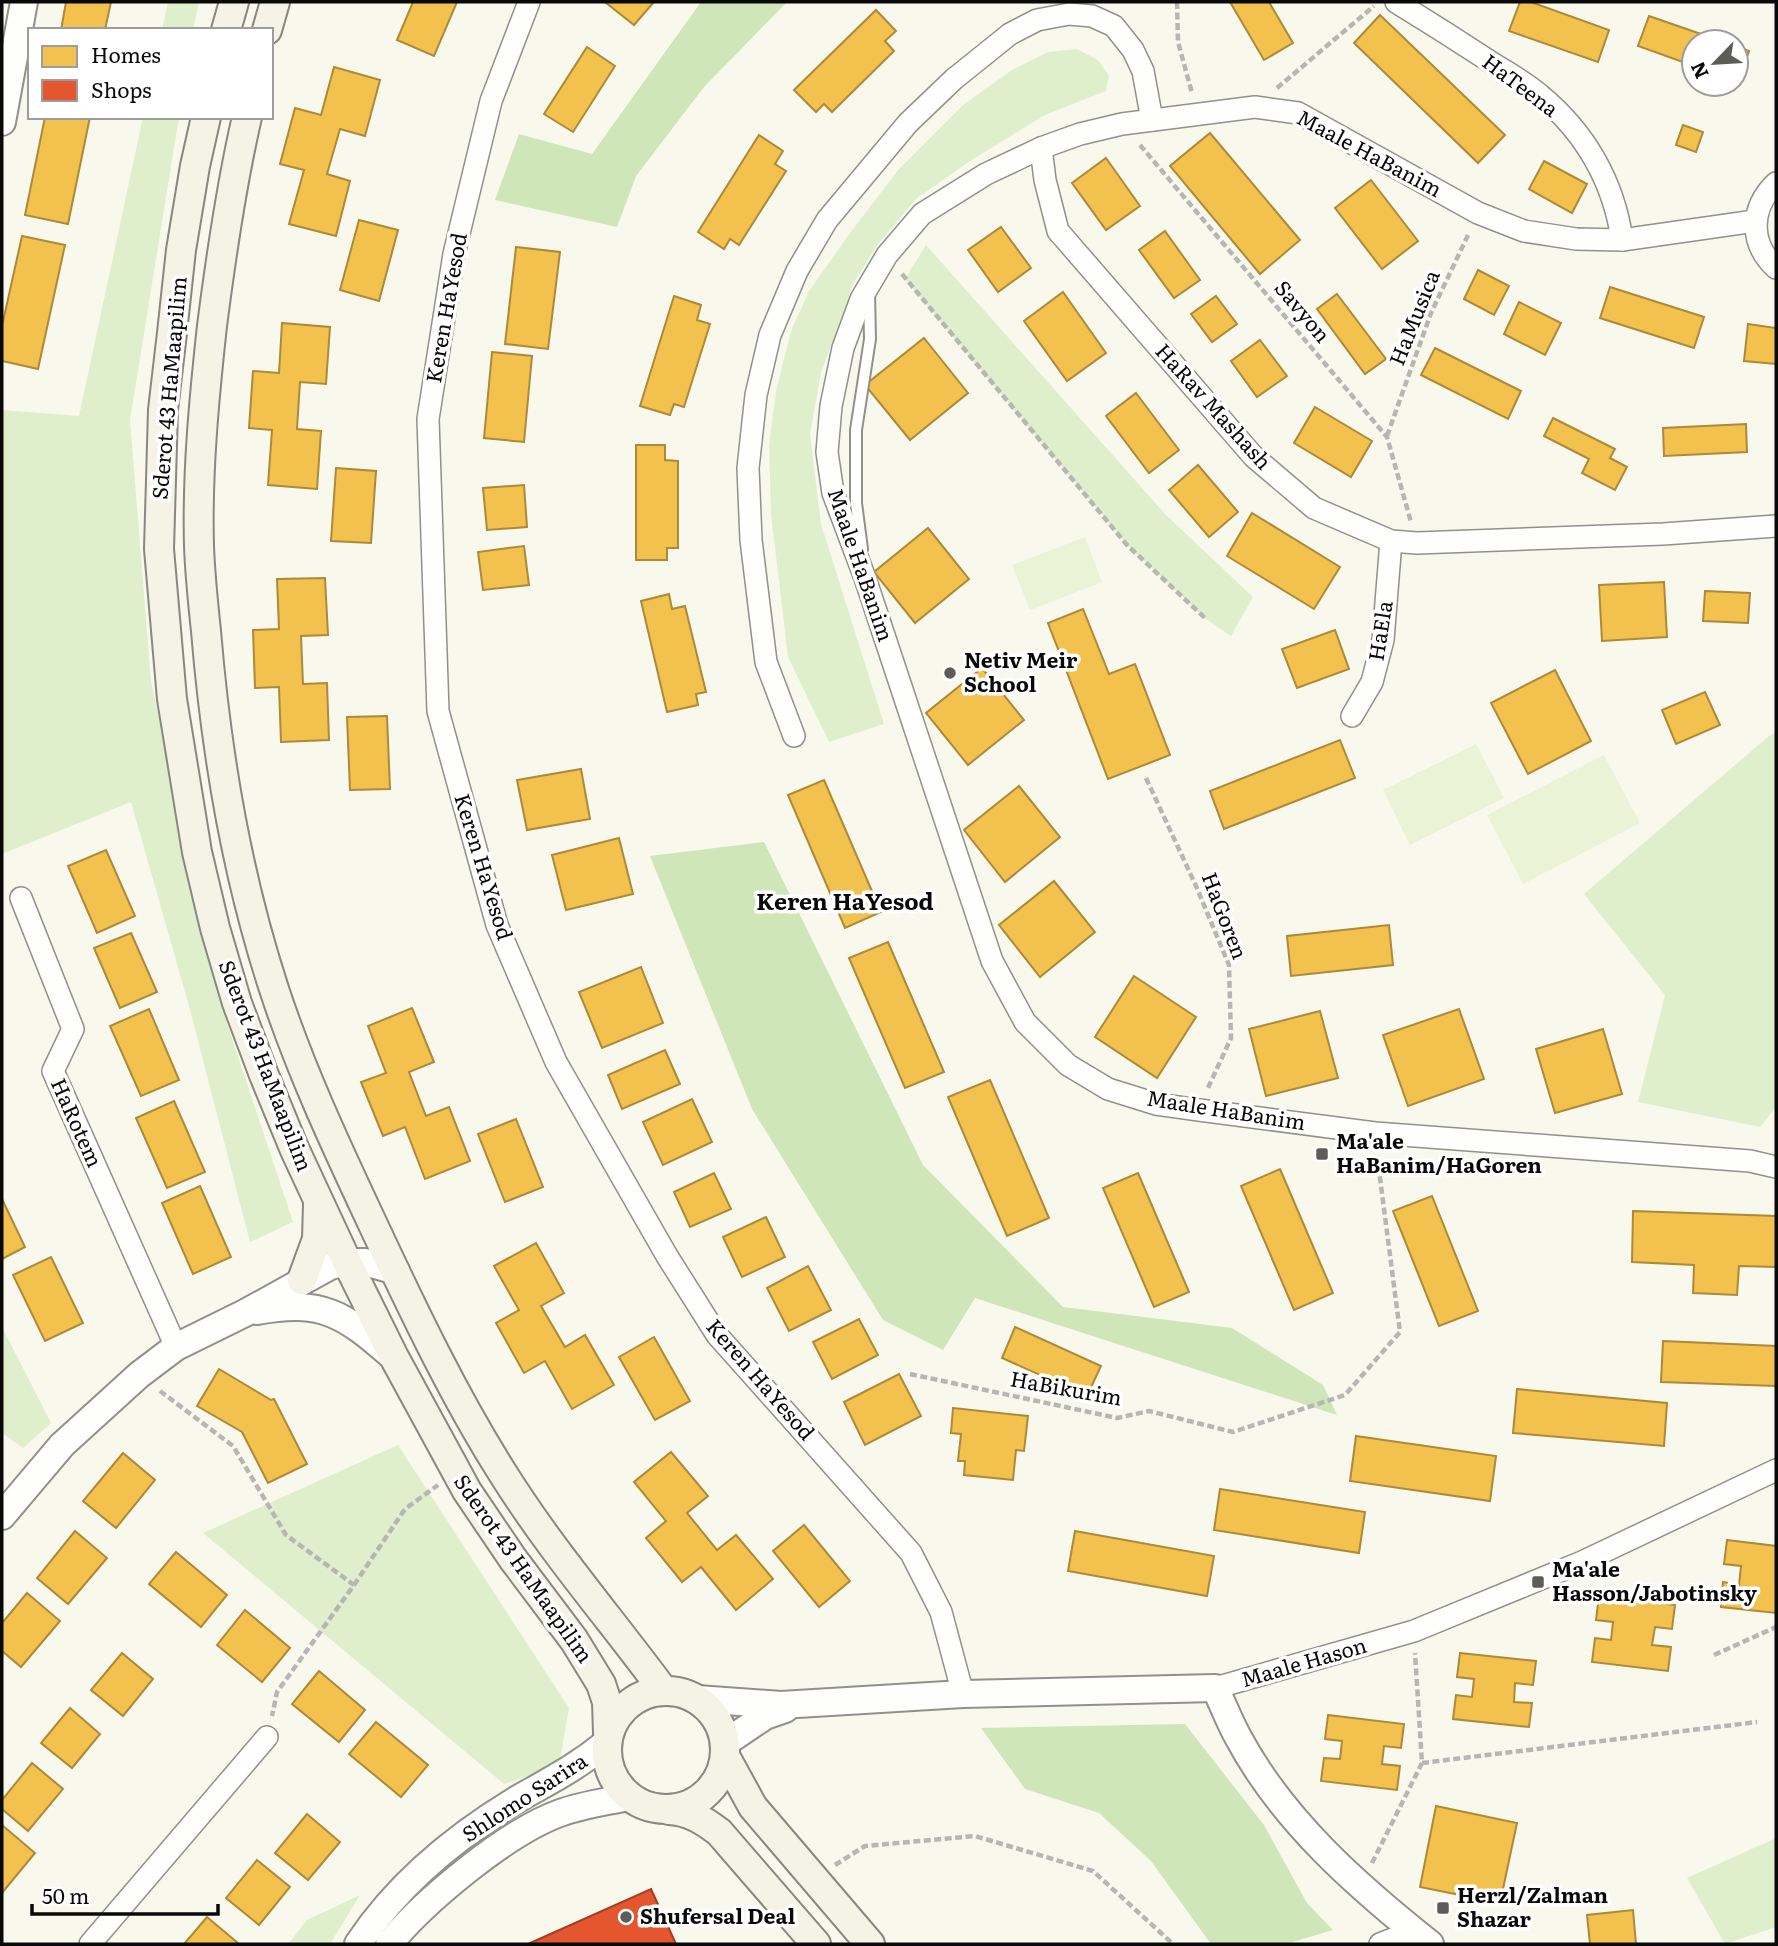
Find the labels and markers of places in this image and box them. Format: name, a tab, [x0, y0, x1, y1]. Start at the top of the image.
place label: Netiv Meir School	[964, 643, 1078, 698]
marker: Netiv Meir School	[942, 665, 958, 681]
place label: Ma'ale HaBanim/HaGoren	[1336, 1124, 1542, 1179]
marker: Ma'ale HaBanim/HaGoren	[1314, 1146, 1330, 1162]
place label: Ma'ale Hasson/Jabotinsky	[1552, 1552, 1757, 1607]
marker: Ma'ale Hasson/Jabotinsky	[1530, 1574, 1546, 1590]
place label: Herzl/Zalman Shazar	[1457, 1878, 1609, 1933]
place label: Shufersal Deal	[640, 1899, 796, 1930]
marker: Herzl/Zalman Shazar	[1435, 1900, 1451, 1916]
marker: Shufersal Deal	[618, 1909, 634, 1925]

